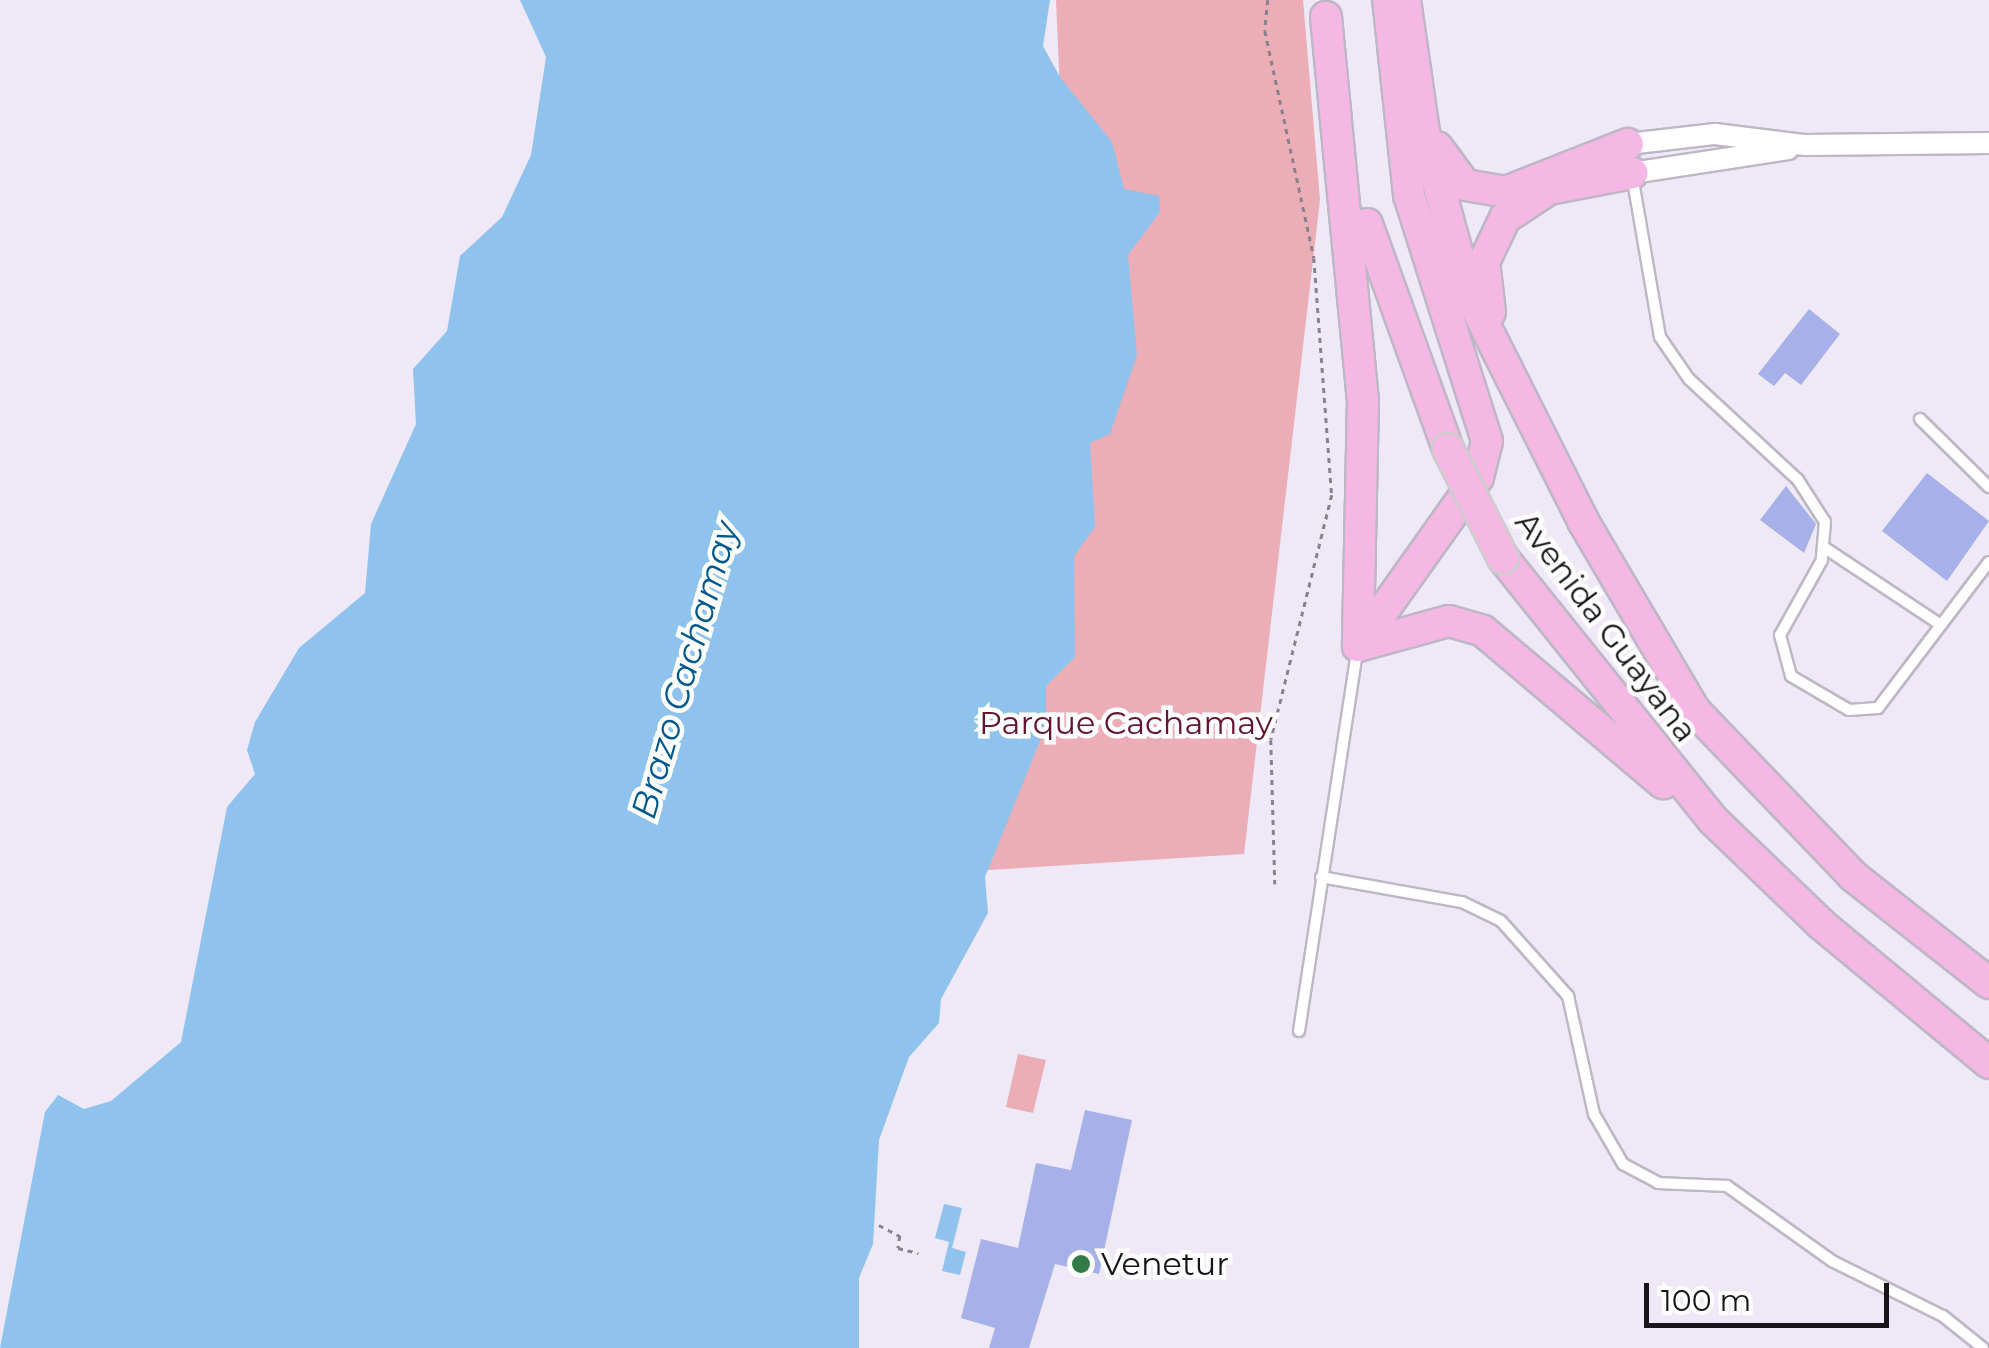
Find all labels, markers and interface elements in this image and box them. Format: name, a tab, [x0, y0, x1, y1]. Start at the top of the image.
street label: Avenida Guayana	[1507, 504, 1705, 750]
water label: Brazo Cachamay	[623, 517, 747, 823]
park label: Parque Cachamay	[979, 704, 1273, 742]
place label: Venetur	[1101, 1245, 1229, 1283]
marker: Venetur	[1070, 1253, 1092, 1275]
scale bar	[1649, 1263, 1894, 1325]
text: 100 m	[1661, 1282, 1751, 1319]

